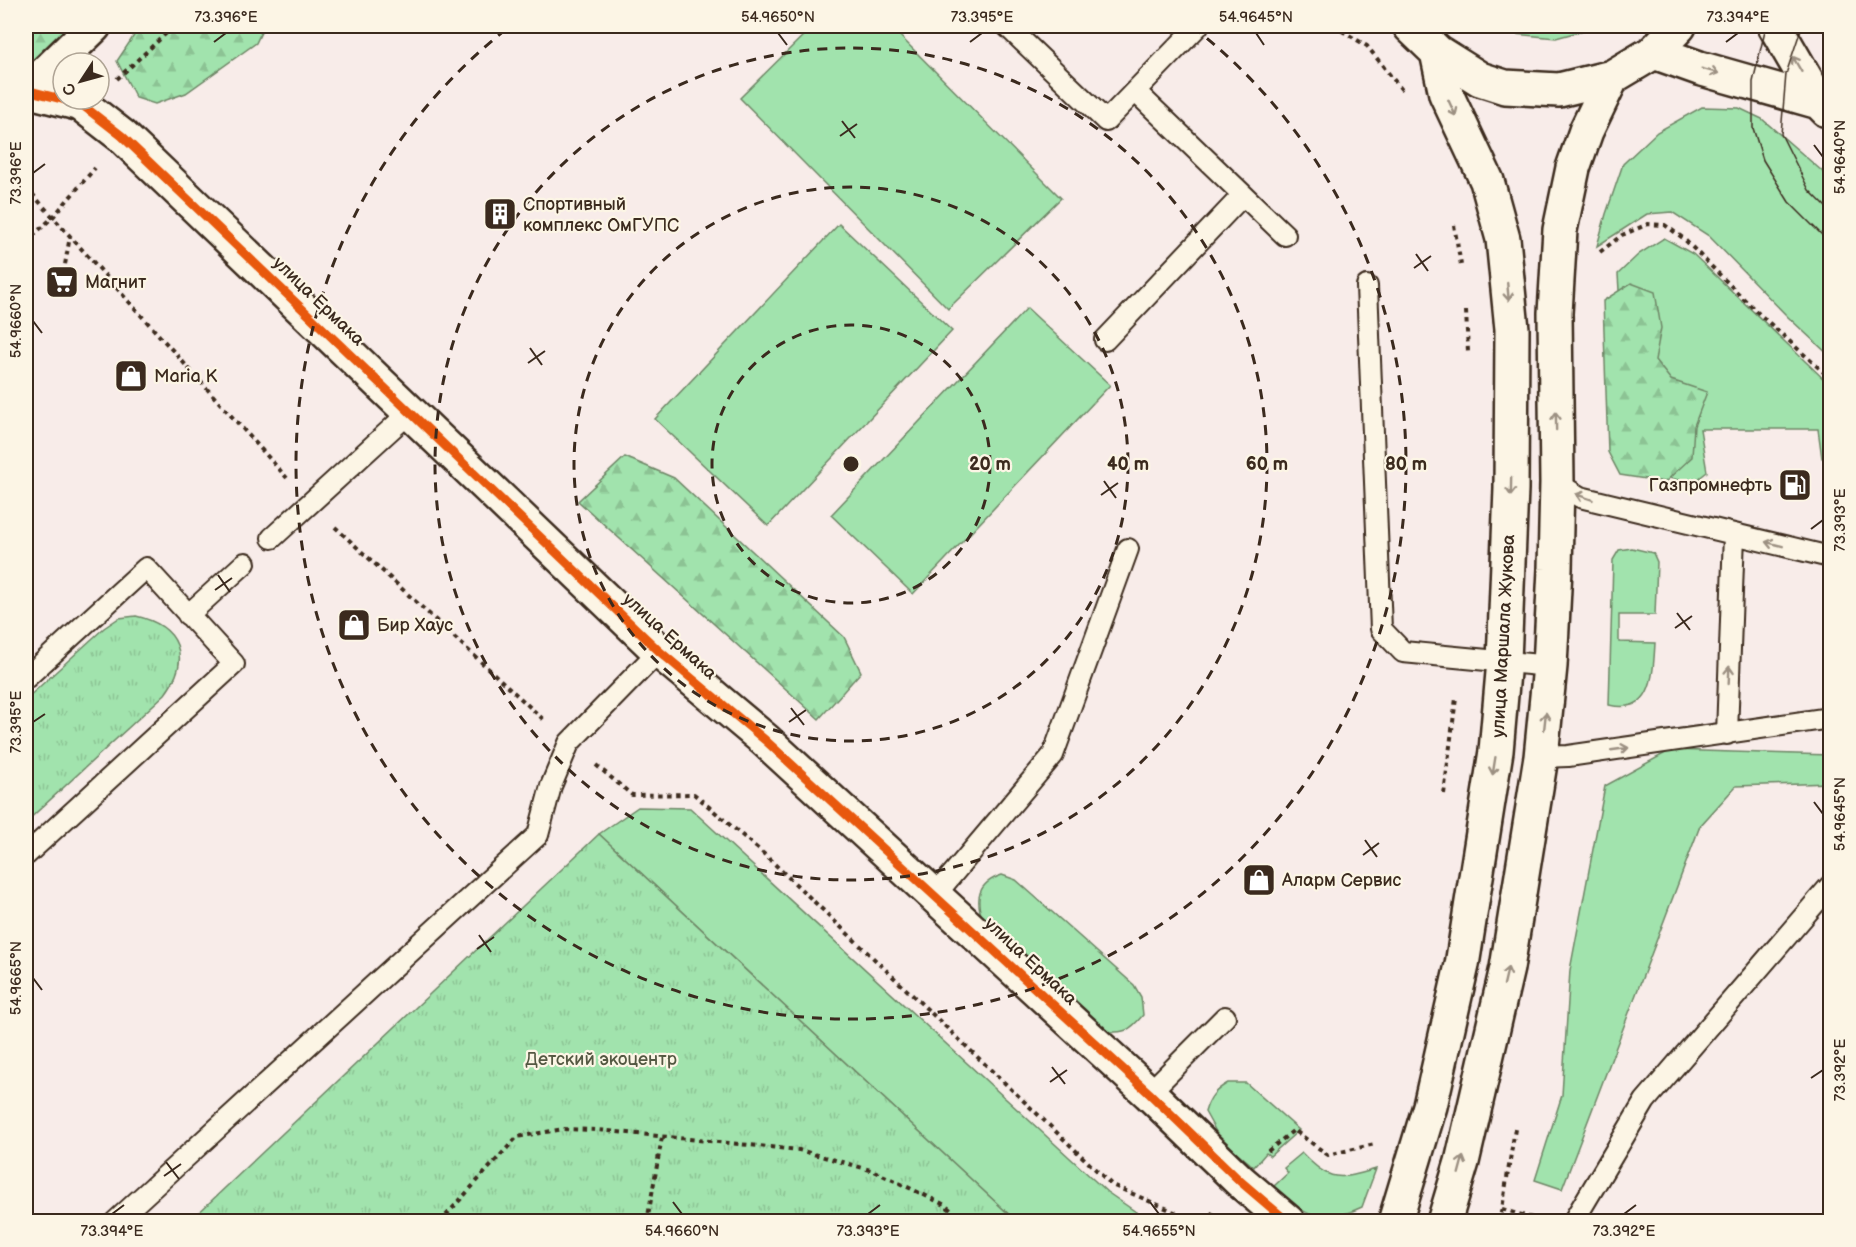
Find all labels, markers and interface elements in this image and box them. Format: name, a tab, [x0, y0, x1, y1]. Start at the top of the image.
text: 73.396°E	[194, 8, 258, 27]
text: 54.9650°N	[741, 8, 815, 27]
text: 73.395°E	[951, 8, 1013, 27]
text: 54.9645°N	[1219, 8, 1293, 27]
text: 73.394°E	[1707, 8, 1769, 27]
north arrow	[51, 51, 111, 111]
one-way arrow	[1791, 56, 1803, 73]
one-way arrow	[1700, 65, 1719, 77]
text: С	[59, 79, 81, 99]
one-way arrow	[1447, 98, 1459, 116]
text: 54.9640°N	[1831, 120, 1850, 194]
text: 73.396°E	[7, 141, 26, 205]
place label: Спортивный комплекс ОмГУПС	[523, 194, 679, 236]
building icon: Спортивный комплекс ОмГУПС	[482, 196, 518, 232]
street label: улица Ермака	[269, 252, 369, 350]
supermarket icon: Магнит	[44, 264, 80, 300]
place label: Магнит	[85, 272, 147, 293]
one-way arrow	[1503, 282, 1514, 302]
text: 54.9660°N	[7, 284, 26, 358]
shop icon: Maria K	[113, 358, 149, 394]
place label: Maria K	[154, 366, 217, 387]
one-way arrow	[1550, 412, 1562, 432]
centre of rings	[841, 454, 861, 474]
text: 20 m	[969, 454, 1011, 475]
text: 40 m	[1107, 454, 1149, 475]
text: 60 m	[1246, 454, 1288, 475]
text: 80 m	[1385, 454, 1427, 475]
fuel station icon: Газпромнефть	[1777, 467, 1813, 503]
place label: Газпромнефть	[1649, 475, 1772, 496]
one-way arrow	[1505, 477, 1516, 497]
text: 73.393°E	[1831, 488, 1850, 552]
one-way arrow	[1575, 491, 1594, 502]
street label: улица Маршала Жукова	[1488, 533, 1519, 738]
one-way arrow	[1764, 537, 1783, 549]
street label: улица Ермака	[618, 589, 721, 684]
shop icon: Бир Хаус	[336, 607, 372, 643]
place label: Бир Хаус	[377, 615, 453, 636]
one-way arrow	[1723, 666, 1734, 686]
text: 73.395°E	[7, 691, 26, 753]
one-way arrow	[1539, 711, 1550, 731]
one-way arrow	[1609, 743, 1629, 754]
one-way arrow	[1488, 755, 1499, 775]
text: 54.9645°N	[1831, 777, 1850, 851]
shop icon: Аларм Сервис	[1241, 862, 1277, 898]
place label: Аларм Сервис	[1281, 870, 1401, 891]
street label: улица Ермака	[980, 913, 1082, 1010]
text: 54.9665°N	[7, 941, 26, 1015]
one-way arrow	[1500, 966, 1512, 985]
text: 73.392°E	[1831, 1039, 1850, 1101]
park label: Детский экоцентр	[525, 1049, 677, 1070]
one-way arrow	[1455, 1156, 1467, 1175]
text: 73.394°E	[81, 1222, 143, 1241]
text: 54.9660°N	[645, 1222, 719, 1241]
text: 73.393°E	[836, 1222, 900, 1241]
text: 54.9655°N	[1122, 1222, 1196, 1241]
text: 73.392°E	[1593, 1222, 1655, 1241]

